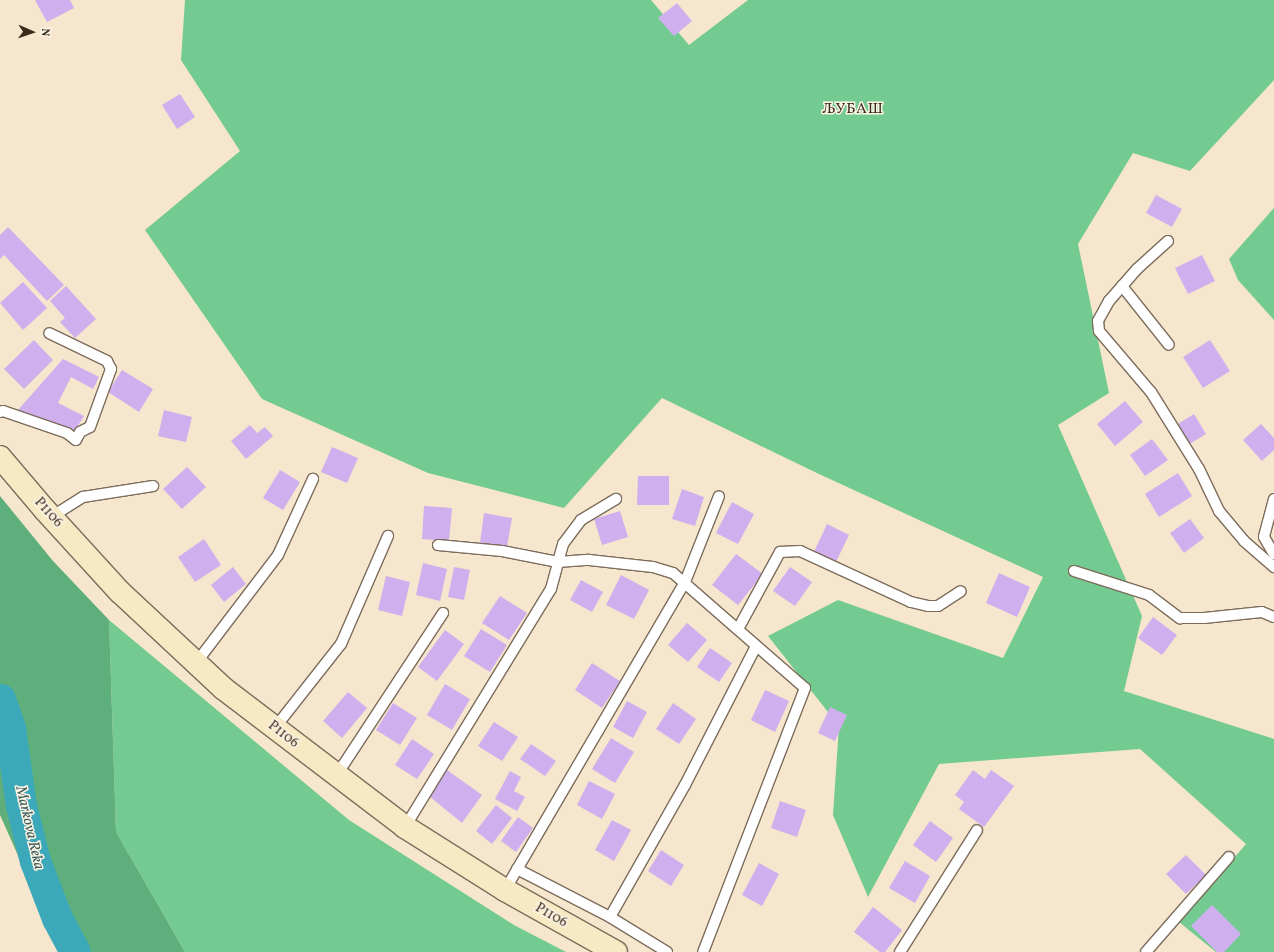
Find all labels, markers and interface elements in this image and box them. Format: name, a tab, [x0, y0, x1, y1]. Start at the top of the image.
north arrow	[12, 12, 52, 52]
text: N	[37, 28, 52, 37]
district label: ЉУБАШ	[822, 101, 884, 119]
street label: P1106	[30, 494, 66, 532]
street label: P1106	[264, 718, 302, 752]
water label: Markova Reka	[11, 785, 47, 871]
street label: P1106	[532, 900, 570, 932]

